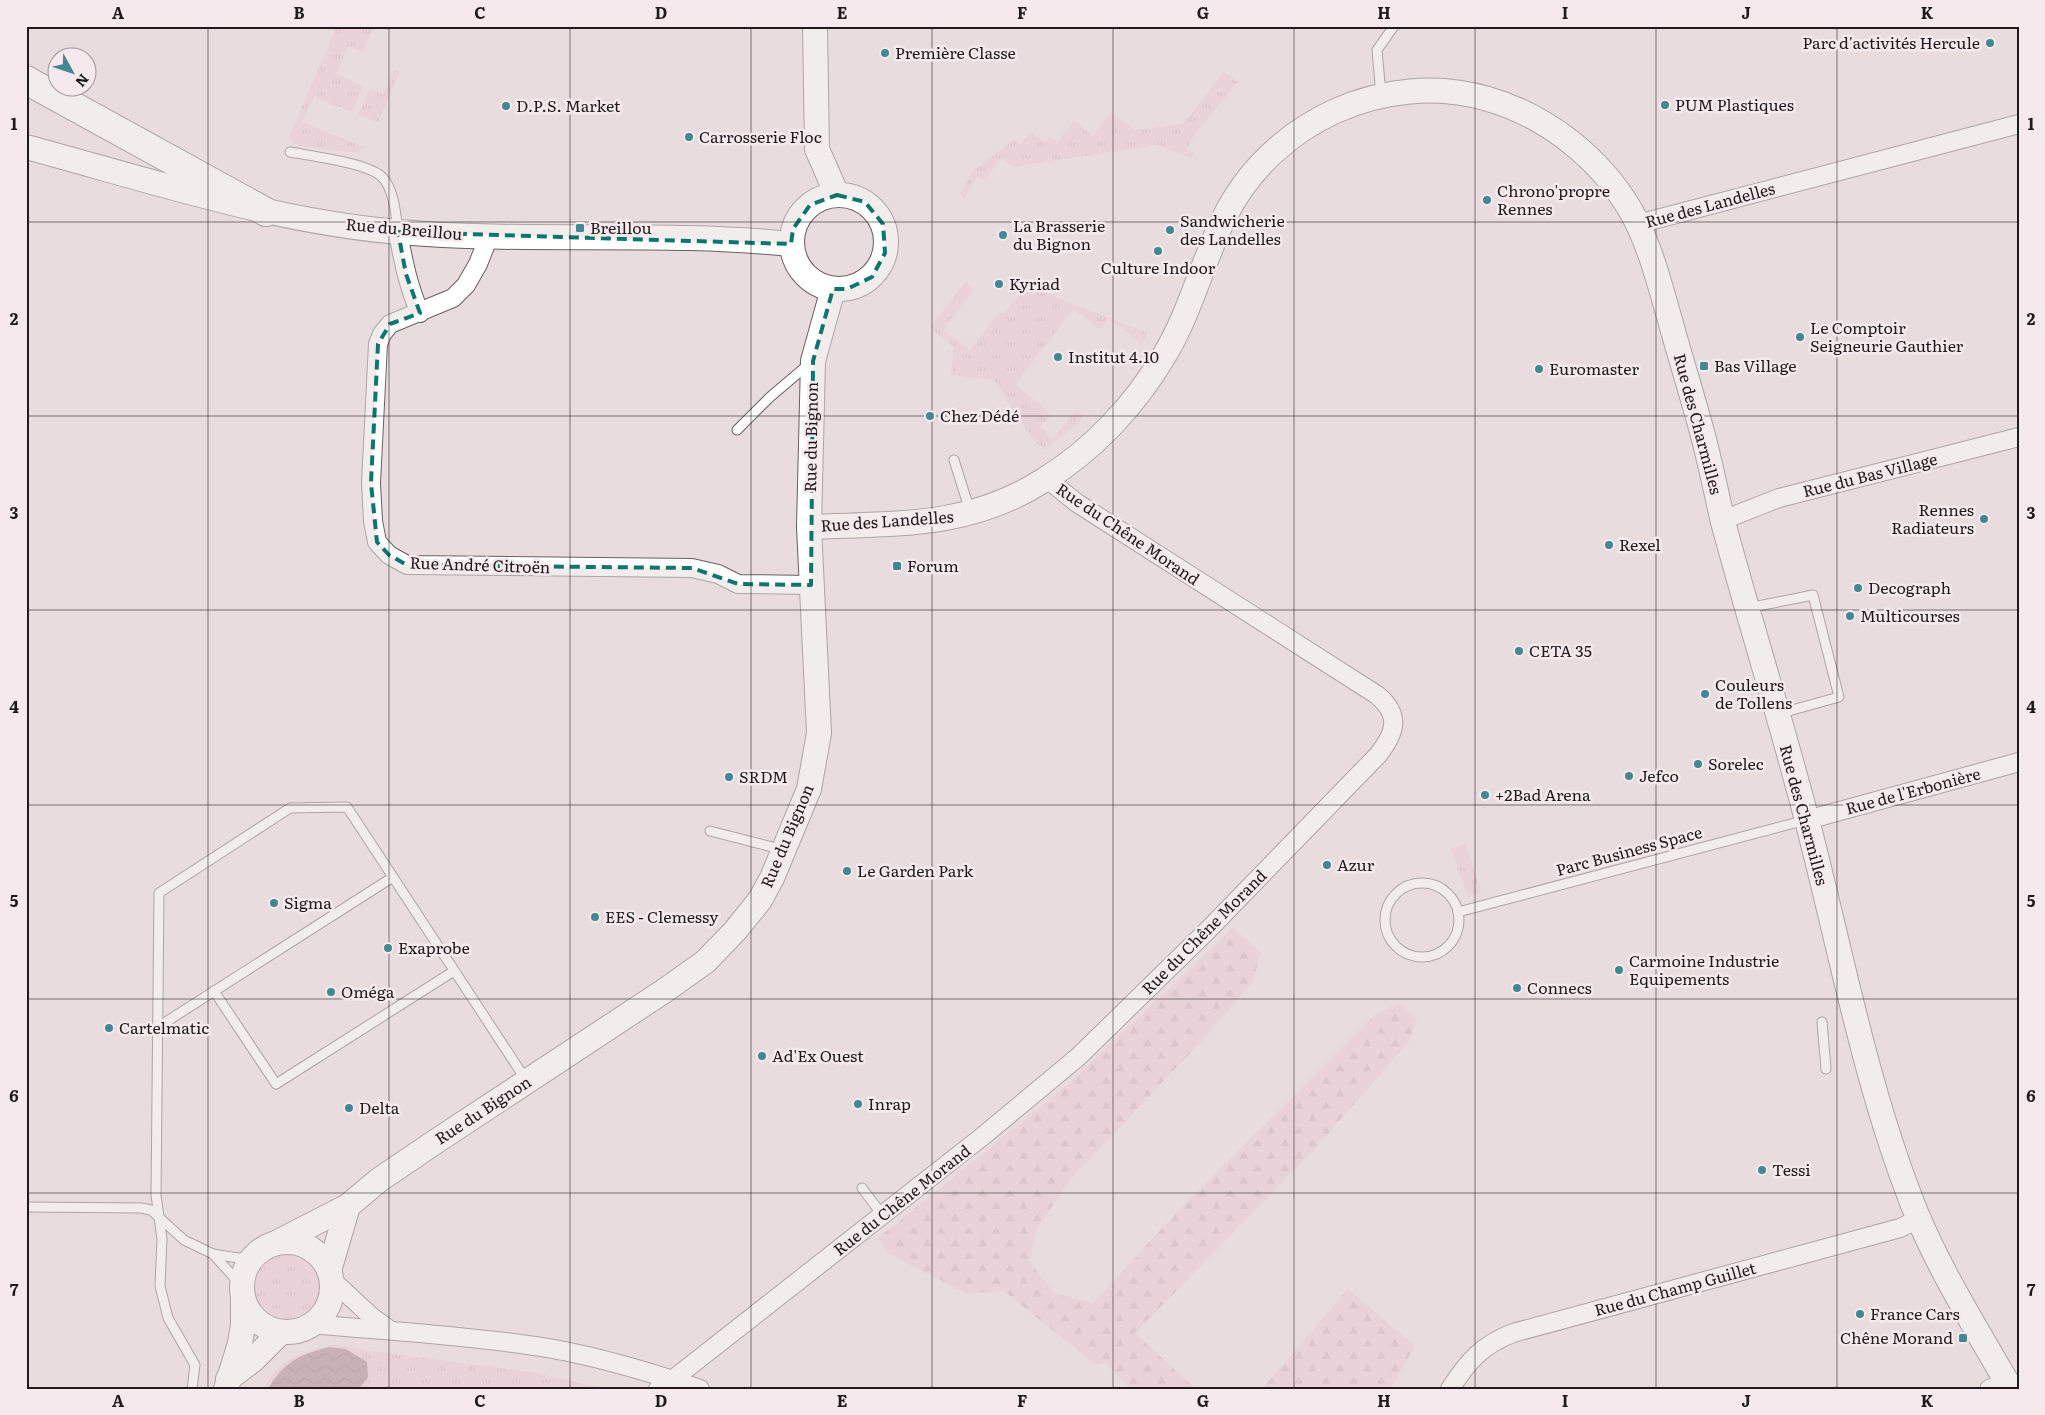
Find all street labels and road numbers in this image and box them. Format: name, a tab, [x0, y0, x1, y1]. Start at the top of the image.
street label: Rue des Landelles	[1642, 175, 1777, 233]
street label: Rue du Breillou	[345, 211, 463, 245]
street label: Rue des Charmilles	[1669, 351, 1729, 497]
street label: Rue du Bignon	[797, 381, 823, 492]
street label: Rue du Bas Village	[1800, 446, 1940, 502]
street label: Rue du Chêne Morand	[1052, 476, 1205, 590]
street label: Rue des Landelles	[820, 503, 954, 537]
street label: Rue André Citroën	[409, 550, 551, 578]
street label: Rue des Charmilles	[1775, 742, 1835, 888]
street label: Rue de l'Erbonière	[1843, 760, 1983, 820]
street label: Rue du Bignon	[753, 780, 819, 891]
street label: Parc Business Space	[1553, 819, 1704, 881]
street label: Rue du Chêne Morand	[1135, 863, 1271, 999]
street label: Rue du Bignon	[430, 1069, 536, 1149]
street label: Rue du Chêne Morand	[828, 1138, 975, 1260]
street label: Rue du Champ Guillet	[1591, 1255, 1759, 1321]

